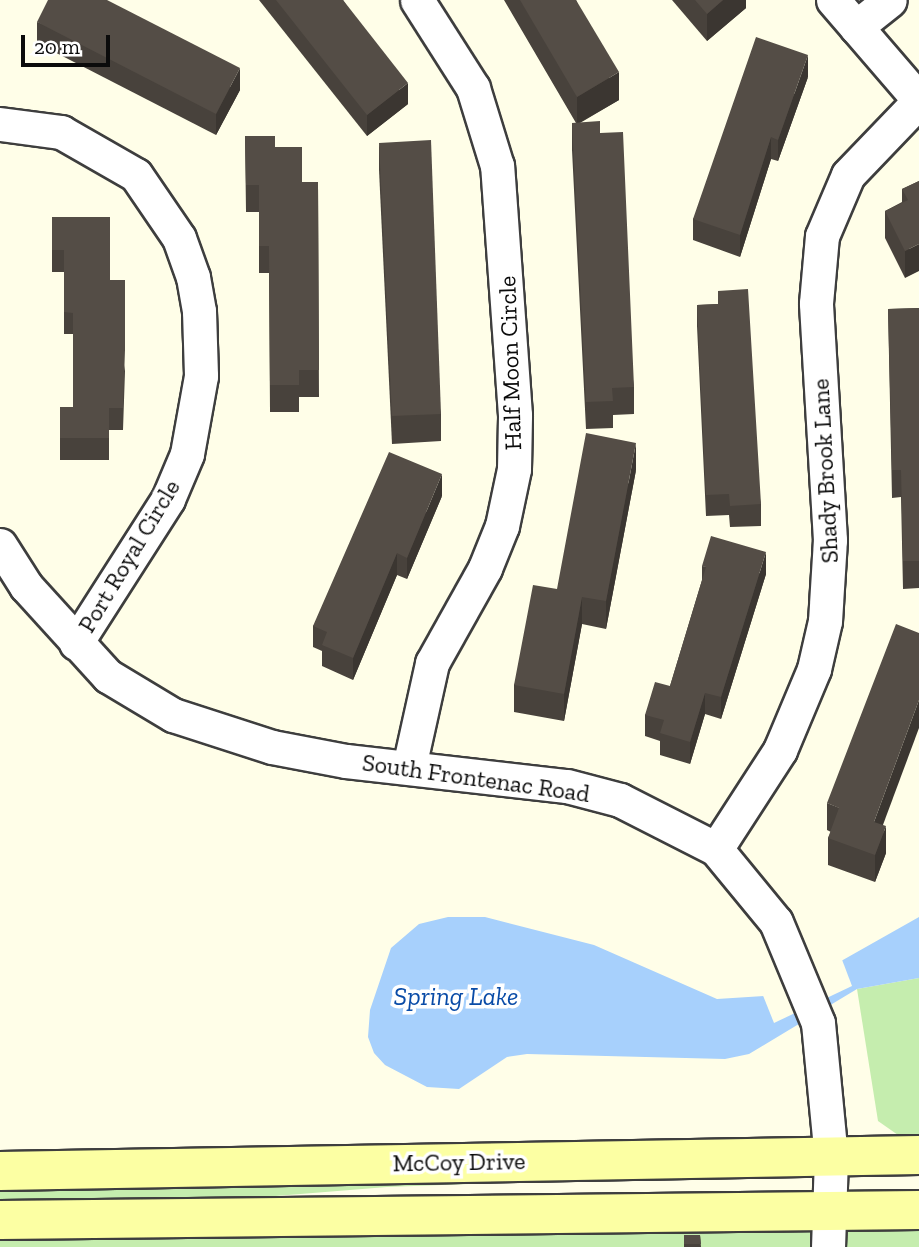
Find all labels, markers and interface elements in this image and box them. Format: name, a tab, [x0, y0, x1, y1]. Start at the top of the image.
scale bar	[24, 21, 114, 65]
text: 20 m	[34, 34, 80, 59]
street label: Half Moon Circle	[493, 275, 527, 451]
street label: Shady Brook Lane	[806, 378, 844, 564]
street label: Port Royal Circle	[72, 474, 186, 638]
street label: South Frontenac Road	[360, 748, 592, 808]
water label: Spring Lake	[394, 981, 518, 1013]
street label: McCoy Drive	[392, 1146, 526, 1178]

